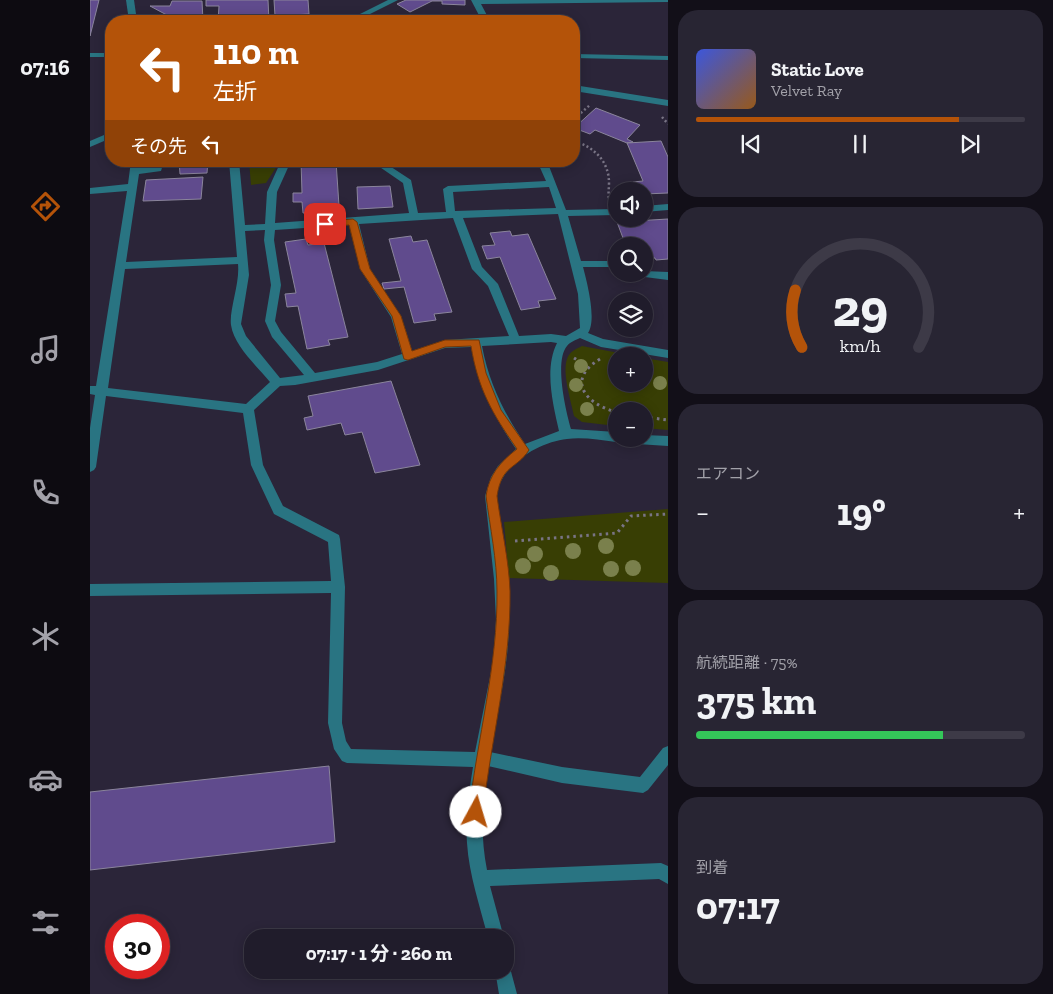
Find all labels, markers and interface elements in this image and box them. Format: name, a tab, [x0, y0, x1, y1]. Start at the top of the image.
text: 110 m	[213, 31, 299, 73]
icon: left	[130, 35, 195, 100]
text: 07:16	[20, 54, 70, 81]
text: Static Love	[771, 58, 864, 81]
text: 左折	[213, 78, 257, 105]
text: Velvet Ray	[771, 81, 842, 100]
icon: left	[197, 130, 225, 158]
icon: previous	[737, 130, 765, 158]
icon: pause	[846, 130, 874, 158]
icon: next	[956, 130, 984, 158]
text: その先	[130, 135, 187, 158]
map controls	[608, 182, 653, 447]
button: sound	[608, 182, 653, 227]
icon: directions	[28, 189, 63, 224]
pin	[304, 203, 346, 245]
icon: arrive	[311, 210, 339, 238]
button: search	[608, 237, 653, 282]
text: 29	[833, 277, 888, 339]
button: layers	[608, 292, 653, 337]
icon: music	[28, 332, 63, 367]
text: km/h	[840, 335, 881, 357]
button: +	[608, 347, 653, 392]
button: −	[608, 402, 653, 447]
text: エアコン	[696, 464, 760, 483]
icon: phone	[28, 475, 63, 510]
text: 19°	[837, 489, 886, 535]
text: −	[696, 496, 709, 529]
text: +	[1013, 496, 1025, 529]
icon: climate	[28, 619, 63, 654]
text: 航続距離 · 75%	[696, 653, 798, 672]
text: 375 km	[696, 678, 816, 724]
icon: car	[28, 762, 63, 797]
position arrow	[449, 785, 501, 837]
text: 到着	[696, 858, 728, 877]
text: 07:17	[696, 883, 780, 929]
icon: filters	[28, 905, 63, 940]
speed limit sign: 30	[105, 914, 170, 979]
text: 07:17 · 1 分 · 260 m	[306, 942, 452, 965]

